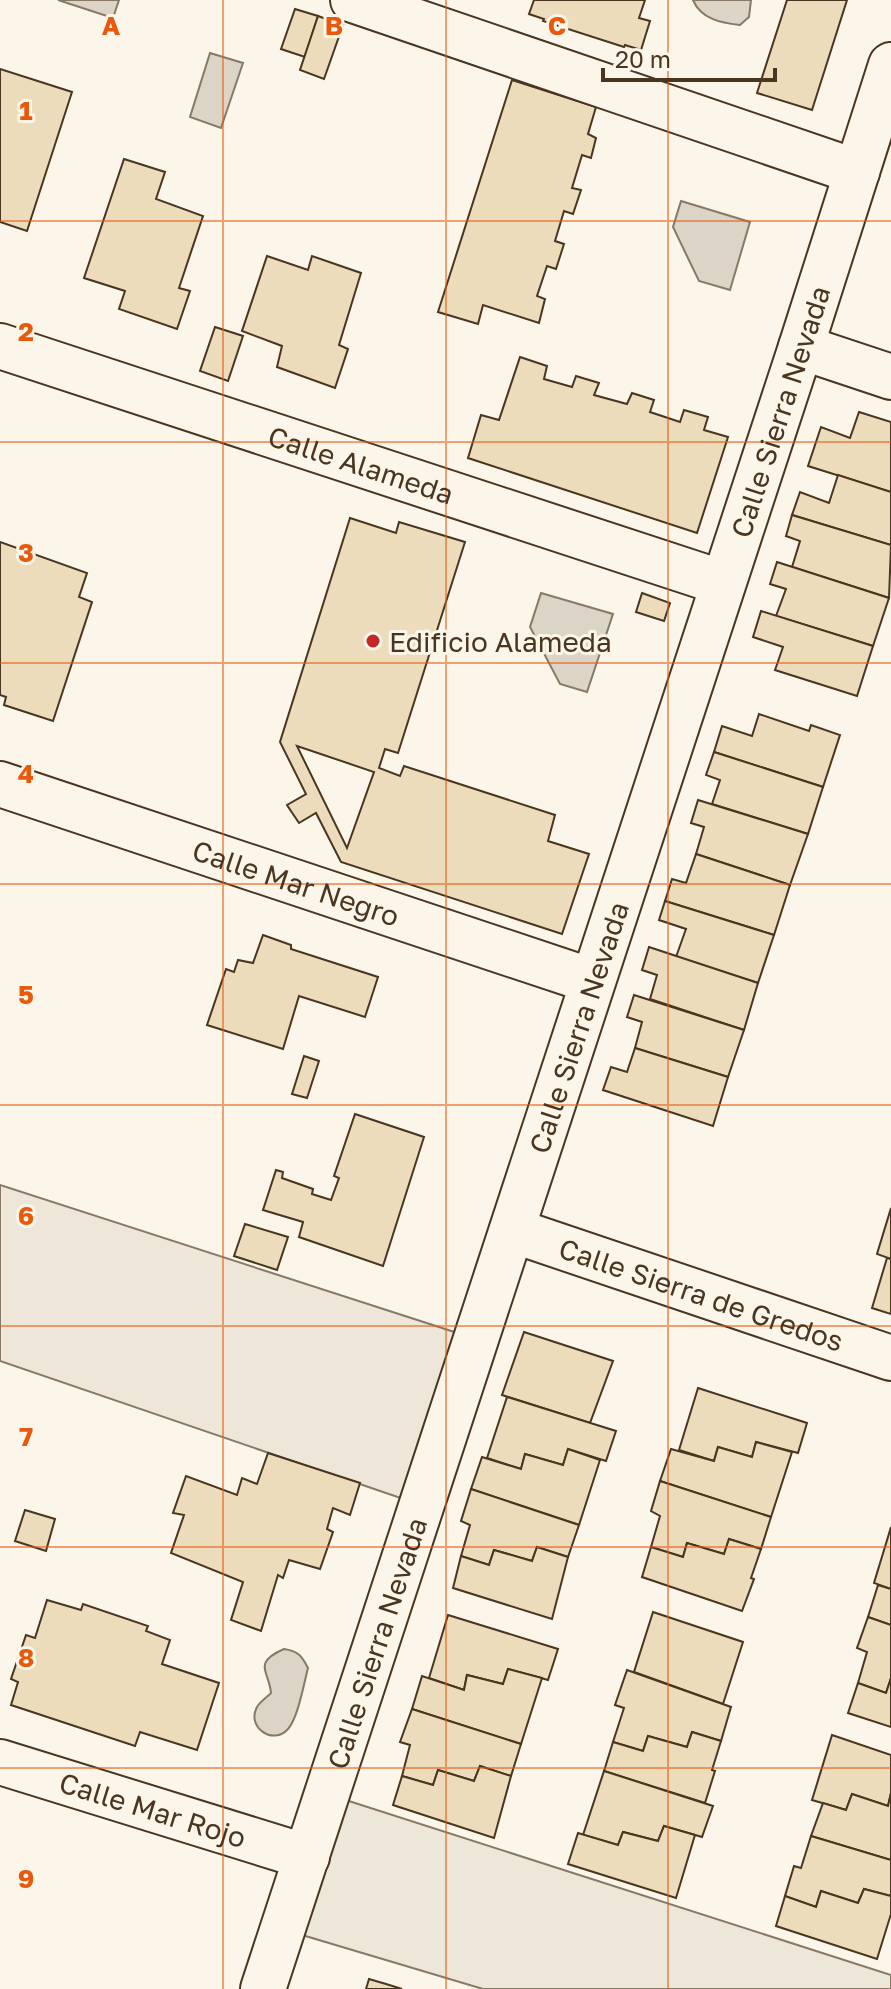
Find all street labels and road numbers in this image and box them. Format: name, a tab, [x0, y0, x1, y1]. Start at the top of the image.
street label: Calle Sierra Nevada	[723, 282, 836, 541]
street label: Calle Alameda	[264, 419, 458, 510]
street label: Calle Mar Negro	[188, 833, 404, 932]
street label: Calle Sierra Nevada	[522, 897, 635, 1157]
street label: Calle Sierra de Gredos	[555, 1231, 848, 1357]
street label: Calle Sierra Nevada	[320, 1513, 433, 1773]
street label: Calle Mar Rojo	[56, 1765, 250, 1854]

